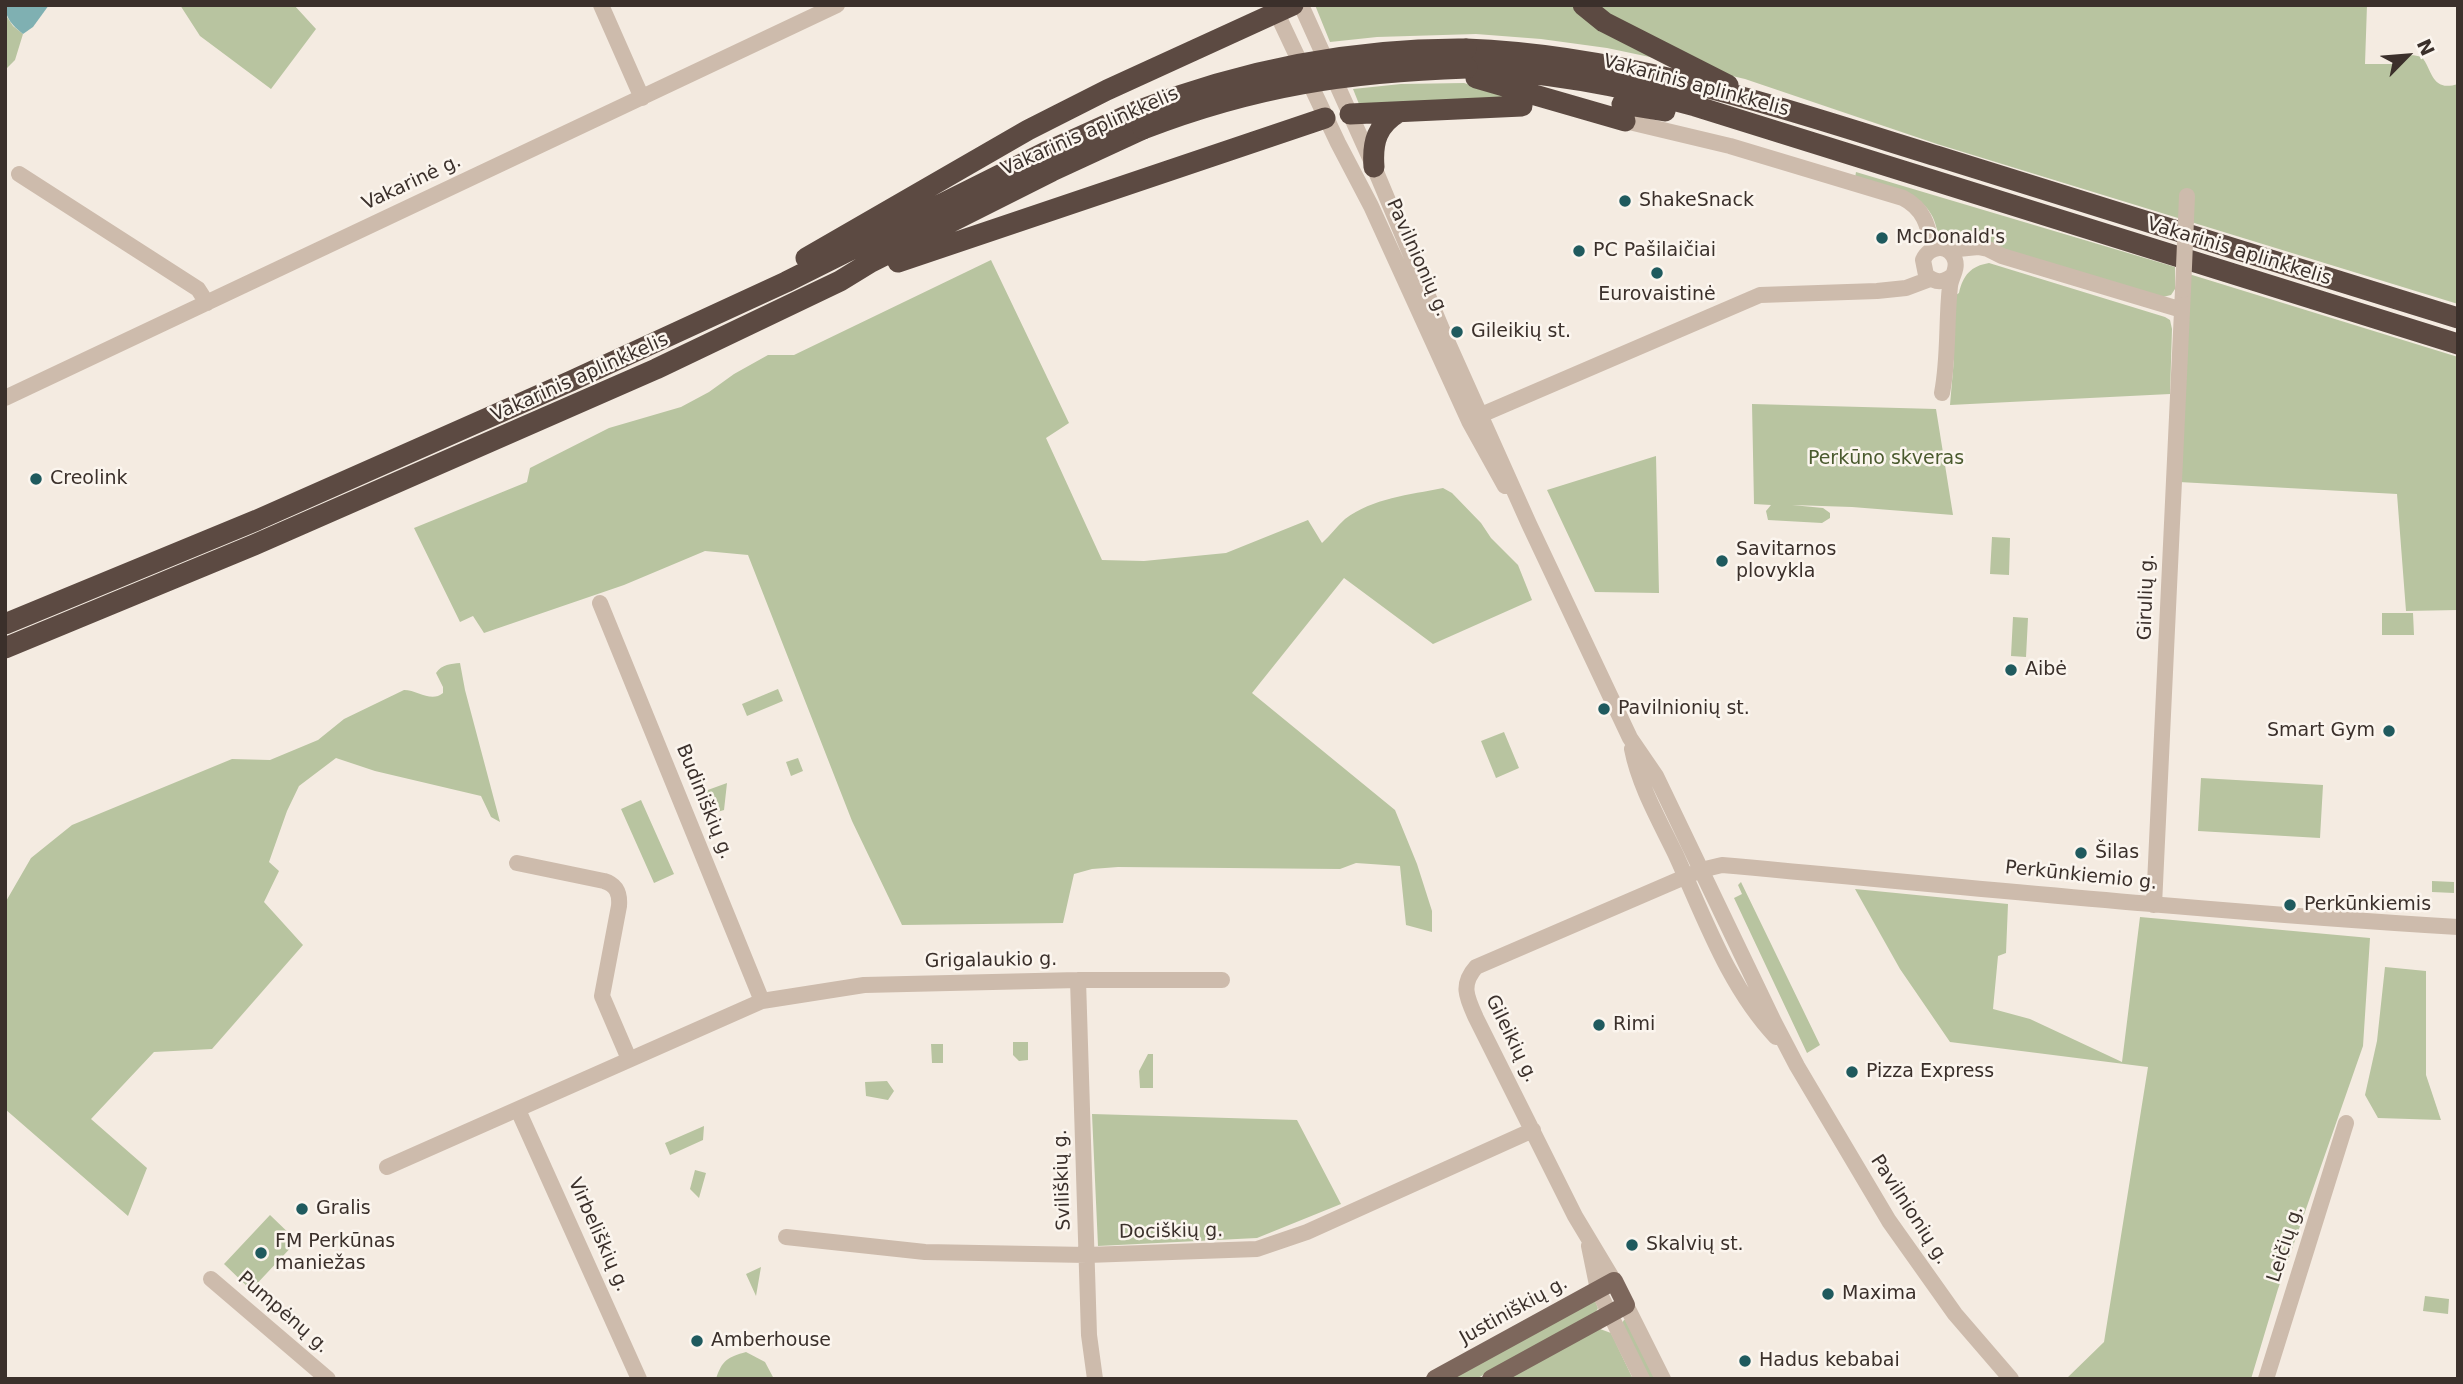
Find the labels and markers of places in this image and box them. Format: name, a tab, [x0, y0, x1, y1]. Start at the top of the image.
place label: ShakeSnack	[1639, 190, 1754, 212]
marker: ShakeSnack	[1617, 193, 1633, 209]
place label: McDonald's	[1896, 227, 2005, 249]
marker: McDonald's	[1874, 230, 1890, 246]
place label: PC Pašilaičiai	[1593, 240, 1716, 262]
marker: PC Pašilaičiai	[1571, 243, 1587, 259]
marker: Eurovaistinė	[1649, 265, 1665, 281]
place label: Eurovaistinė	[1598, 284, 1716, 306]
place label: Gileikių st.	[1471, 321, 1571, 343]
marker: Gileikių st.	[1449, 324, 1465, 340]
place label: Creolink	[50, 468, 128, 490]
marker: Creolink	[28, 471, 44, 487]
place label: Savitarnos plovykla	[1736, 539, 1836, 583]
marker: Savitarnos plovykla	[1714, 553, 1730, 569]
place label: Aibė	[2025, 659, 2067, 681]
marker: Aibė	[2003, 662, 2019, 678]
place label: Pavilnionių st.	[1618, 698, 1750, 720]
marker: Pavilnionių st.	[1596, 701, 1612, 717]
place label: Smart Gym	[2267, 720, 2375, 742]
marker: Smart Gym	[2381, 723, 2397, 739]
place label: Šilas	[2095, 842, 2139, 864]
marker: Šilas	[2073, 845, 2089, 861]
place label: Perkūnkiemis	[2304, 894, 2431, 916]
marker: Perkūnkiemis	[2282, 897, 2298, 913]
place label: Rimi	[1613, 1014, 1655, 1036]
marker: Rimi	[1591, 1017, 1607, 1033]
place label: Pizza Express	[1866, 1061, 1994, 1083]
marker: Pizza Express	[1844, 1064, 1860, 1080]
place label: Gralis	[316, 1198, 371, 1220]
marker: Gralis	[294, 1201, 310, 1217]
place label: FM Perkūnas maniežas	[275, 1231, 395, 1275]
place label: Skalvių st.	[1646, 1234, 1744, 1256]
marker: Skalvių st.	[1624, 1237, 1640, 1253]
marker: FM Perkūnas maniežas	[253, 1245, 269, 1261]
place label: Maxima	[1842, 1283, 1917, 1305]
marker: Maxima	[1820, 1286, 1836, 1302]
place label: Amberhouse	[711, 1330, 831, 1352]
marker: Amberhouse	[689, 1333, 705, 1349]
place label: Hadus kebabai	[1759, 1350, 1900, 1372]
marker: Hadus kebabai	[1737, 1353, 1753, 1369]

